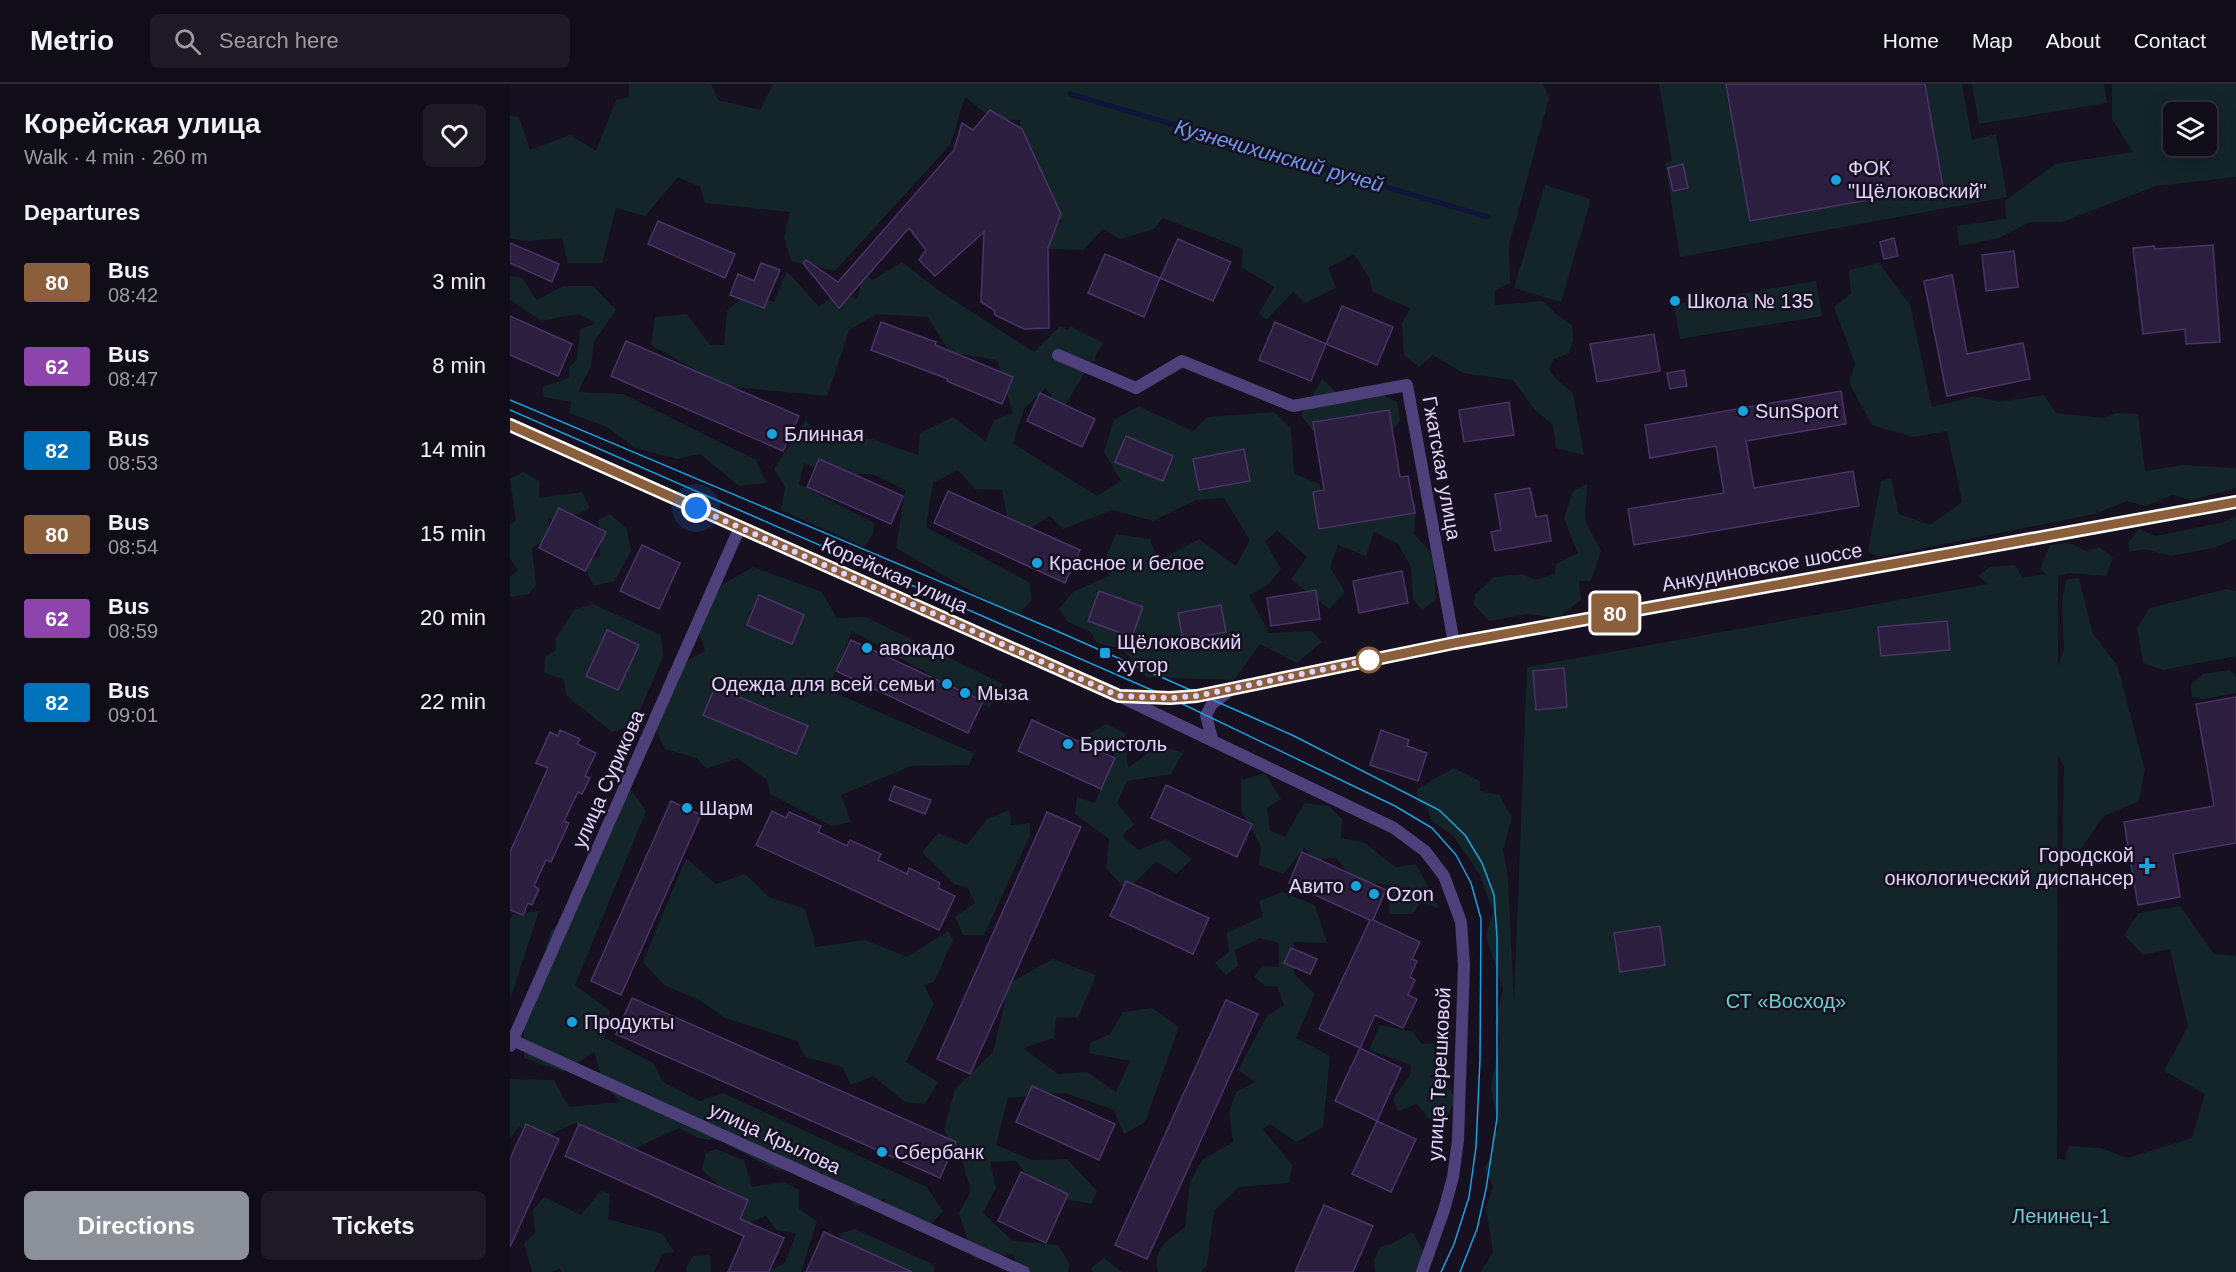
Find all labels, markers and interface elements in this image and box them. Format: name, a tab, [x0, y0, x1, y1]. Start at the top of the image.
search box	[150, 14, 570, 68]
text: Metrio	[30, 25, 114, 56]
icon: search	[171, 25, 204, 58]
text: Search here	[219, 28, 339, 53]
text: Home	[1883, 29, 1939, 52]
text: Map	[1972, 29, 2013, 52]
text: About	[2046, 29, 2101, 52]
text: Contact	[2134, 29, 2206, 52]
map controls	[2163, 102, 2217, 156]
button: layers	[2163, 102, 2217, 156]
button: heart	[423, 104, 486, 167]
text: Корейская улица	[24, 108, 261, 139]
water label: Кузнечихинский ручей	[1172, 115, 1386, 196]
text: Walk · 4 min · 260 m	[24, 146, 208, 168]
place label: ФОК "Щёлоковский"	[1848, 157, 1987, 202]
marker: ФОК "Щёлоковский"	[1829, 173, 1843, 187]
text: Departures	[24, 200, 140, 225]
text: Bus	[108, 258, 150, 283]
text: 3 min	[432, 269, 486, 294]
text: 80	[45, 271, 69, 294]
text: 08:42	[108, 284, 158, 306]
place label: Школа № 135	[1687, 290, 1814, 312]
marker: Школа № 135	[1668, 294, 1682, 308]
text: Bus	[108, 342, 150, 367]
text: 8 min	[432, 353, 486, 378]
text: 62	[45, 355, 69, 378]
text: 08:47	[108, 368, 158, 390]
street label: Гжатская улица	[1419, 394, 1466, 542]
place label: SunSport	[1755, 400, 1839, 422]
marker: SunSport	[1736, 404, 1750, 418]
place label: Блинная	[784, 423, 864, 445]
text: Bus	[108, 426, 150, 451]
marker: Блинная	[765, 427, 779, 441]
text: 14 min	[420, 437, 486, 462]
text: 82	[45, 439, 69, 462]
text: 08:53	[108, 452, 158, 474]
your location	[681, 493, 711, 523]
text: Bus	[108, 510, 150, 535]
text: 15 min	[420, 521, 486, 546]
text: 80	[45, 523, 69, 546]
street label: Корейская улица	[818, 533, 972, 618]
text: 08:54	[108, 536, 158, 558]
street label: Анкудиновское шоссе	[1660, 539, 1864, 595]
place label: Красное и белое	[1049, 552, 1204, 574]
marker: Красное и белое	[1030, 556, 1044, 570]
text: Bus	[108, 594, 150, 619]
line badge: 80	[1588, 594, 1642, 632]
text: 80	[1603, 602, 1627, 625]
text: 20 min	[420, 605, 486, 630]
text: 62	[45, 607, 69, 630]
text: 08:59	[108, 620, 158, 642]
place label: Щёлоковский хутор	[1117, 631, 1241, 676]
place label: авокадо	[879, 637, 955, 659]
marker: авокадо	[860, 641, 874, 655]
marker: Щёлоковский хутор	[1098, 646, 1112, 660]
unlabelled marker	[1356, 647, 1382, 673]
place label: Одежда для всей семьи	[711, 673, 935, 695]
marker: Одежда для всей семьи	[940, 677, 954, 691]
text: Bus	[108, 678, 150, 703]
place label: Мыза	[977, 682, 1029, 704]
marker: Мыза	[958, 686, 972, 700]
text: 22 min	[420, 689, 486, 714]
text: 82	[45, 691, 69, 714]
text: 09:01	[108, 704, 158, 726]
street label: улица Сурикова	[568, 706, 649, 851]
place label: Бристоль	[1080, 733, 1167, 755]
marker: Бристоль	[1061, 737, 1075, 751]
place label: Шарм	[699, 797, 753, 819]
marker: Шарм	[680, 801, 694, 815]
place label: Городской онкологический диспансер	[1884, 844, 2134, 889]
marker: Городской онкологический диспансер	[2138, 857, 2156, 875]
place label: Авито	[1289, 875, 1344, 897]
marker: Авито	[1349, 879, 1363, 893]
place label: Ozon	[1386, 883, 1434, 905]
marker: Ozon	[1367, 887, 1381, 901]
street label: улица Терешковой	[1423, 987, 1455, 1161]
park label: СТ «Восход»	[1726, 990, 1846, 1012]
place label: Продукты	[584, 1011, 674, 1033]
marker: Продукты	[565, 1015, 579, 1029]
street label: улица Крылова	[706, 1098, 845, 1178]
place label: Сбербанк	[894, 1141, 984, 1163]
marker: Сбербанк	[875, 1145, 889, 1159]
button: Directions	[24, 1191, 249, 1260]
button: Tickets	[261, 1191, 486, 1260]
park label: Ленинец-1	[2012, 1205, 2110, 1227]

